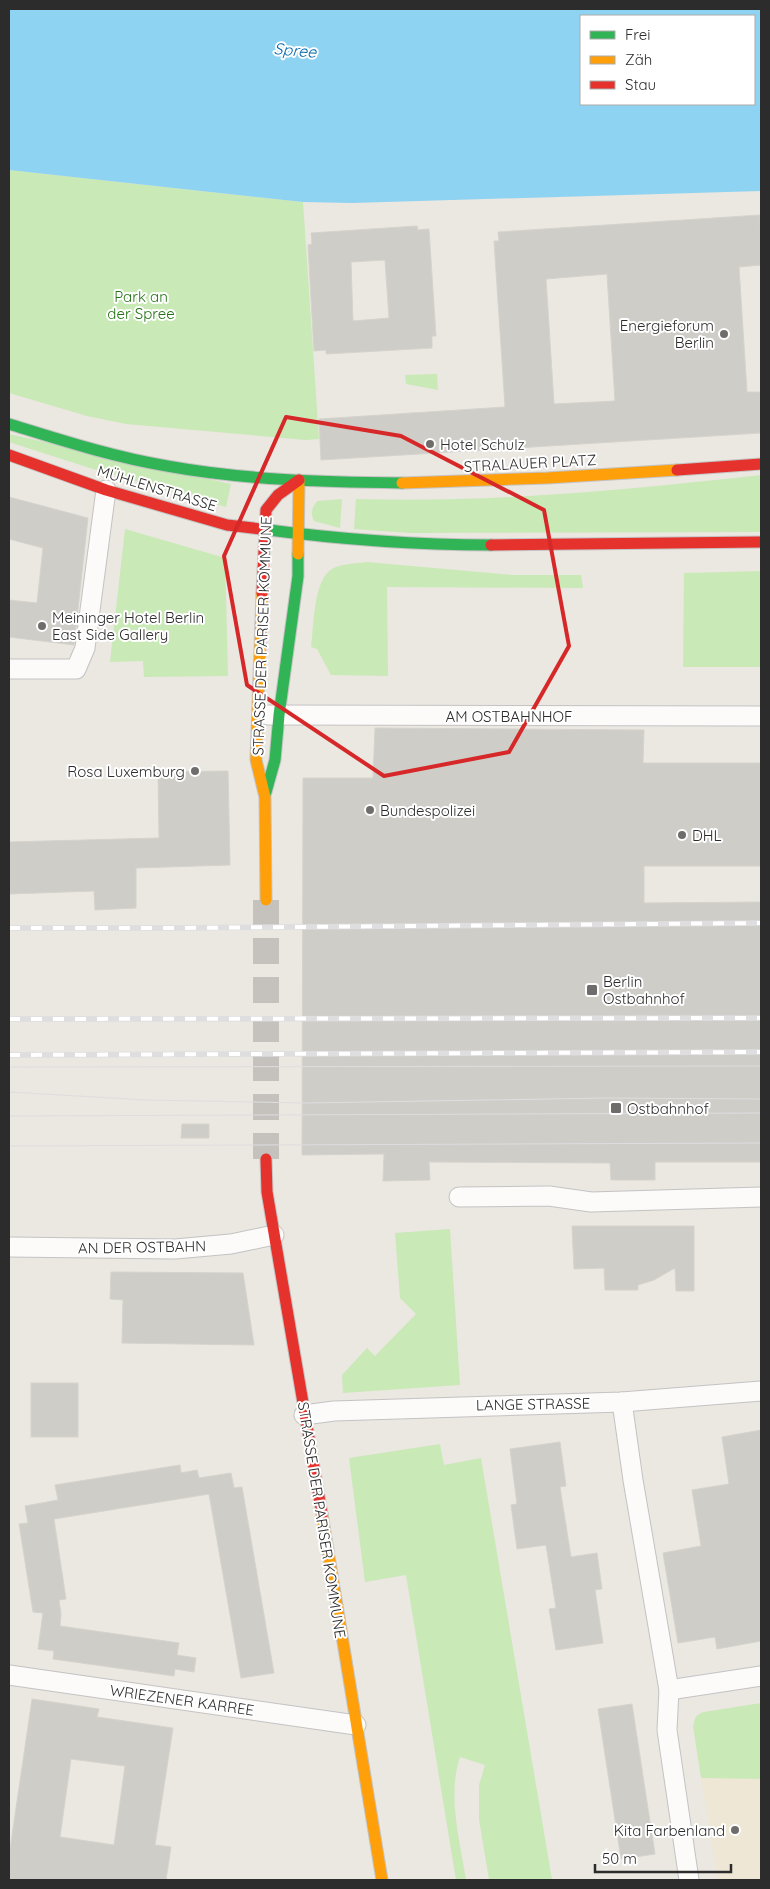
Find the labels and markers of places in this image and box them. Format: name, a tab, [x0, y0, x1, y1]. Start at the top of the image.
place label: Energieforum Berlin	[620, 316, 714, 352]
marker: Energieforum Berlin	[718, 328, 730, 340]
place label: Hotel Schulz	[440, 435, 525, 454]
marker: Hotel Schulz	[424, 438, 436, 450]
place label: Meininger Hotel Berlin East Side Gallery	[52, 608, 204, 644]
marker: Meininger Hotel Berlin East Side Gallery	[36, 620, 48, 632]
place label: Rosa Luxemburg	[67, 762, 185, 781]
marker: Rosa Luxemburg	[189, 765, 201, 777]
place label: Bundespolizei	[380, 801, 475, 820]
marker: Bundespolizei	[364, 804, 376, 816]
place label: DHL	[692, 826, 722, 845]
marker: DHL	[676, 829, 688, 841]
place label: Berlin Ostbahnhof	[603, 972, 686, 1008]
marker: Berlin Ostbahnhof	[585, 983, 599, 997]
place label: Ostbahnhof	[627, 1099, 710, 1118]
marker: Ostbahnhof	[609, 1101, 623, 1115]
place label: Kita Farbenland	[614, 1821, 725, 1840]
marker: Kita Farbenland	[729, 1824, 741, 1836]

